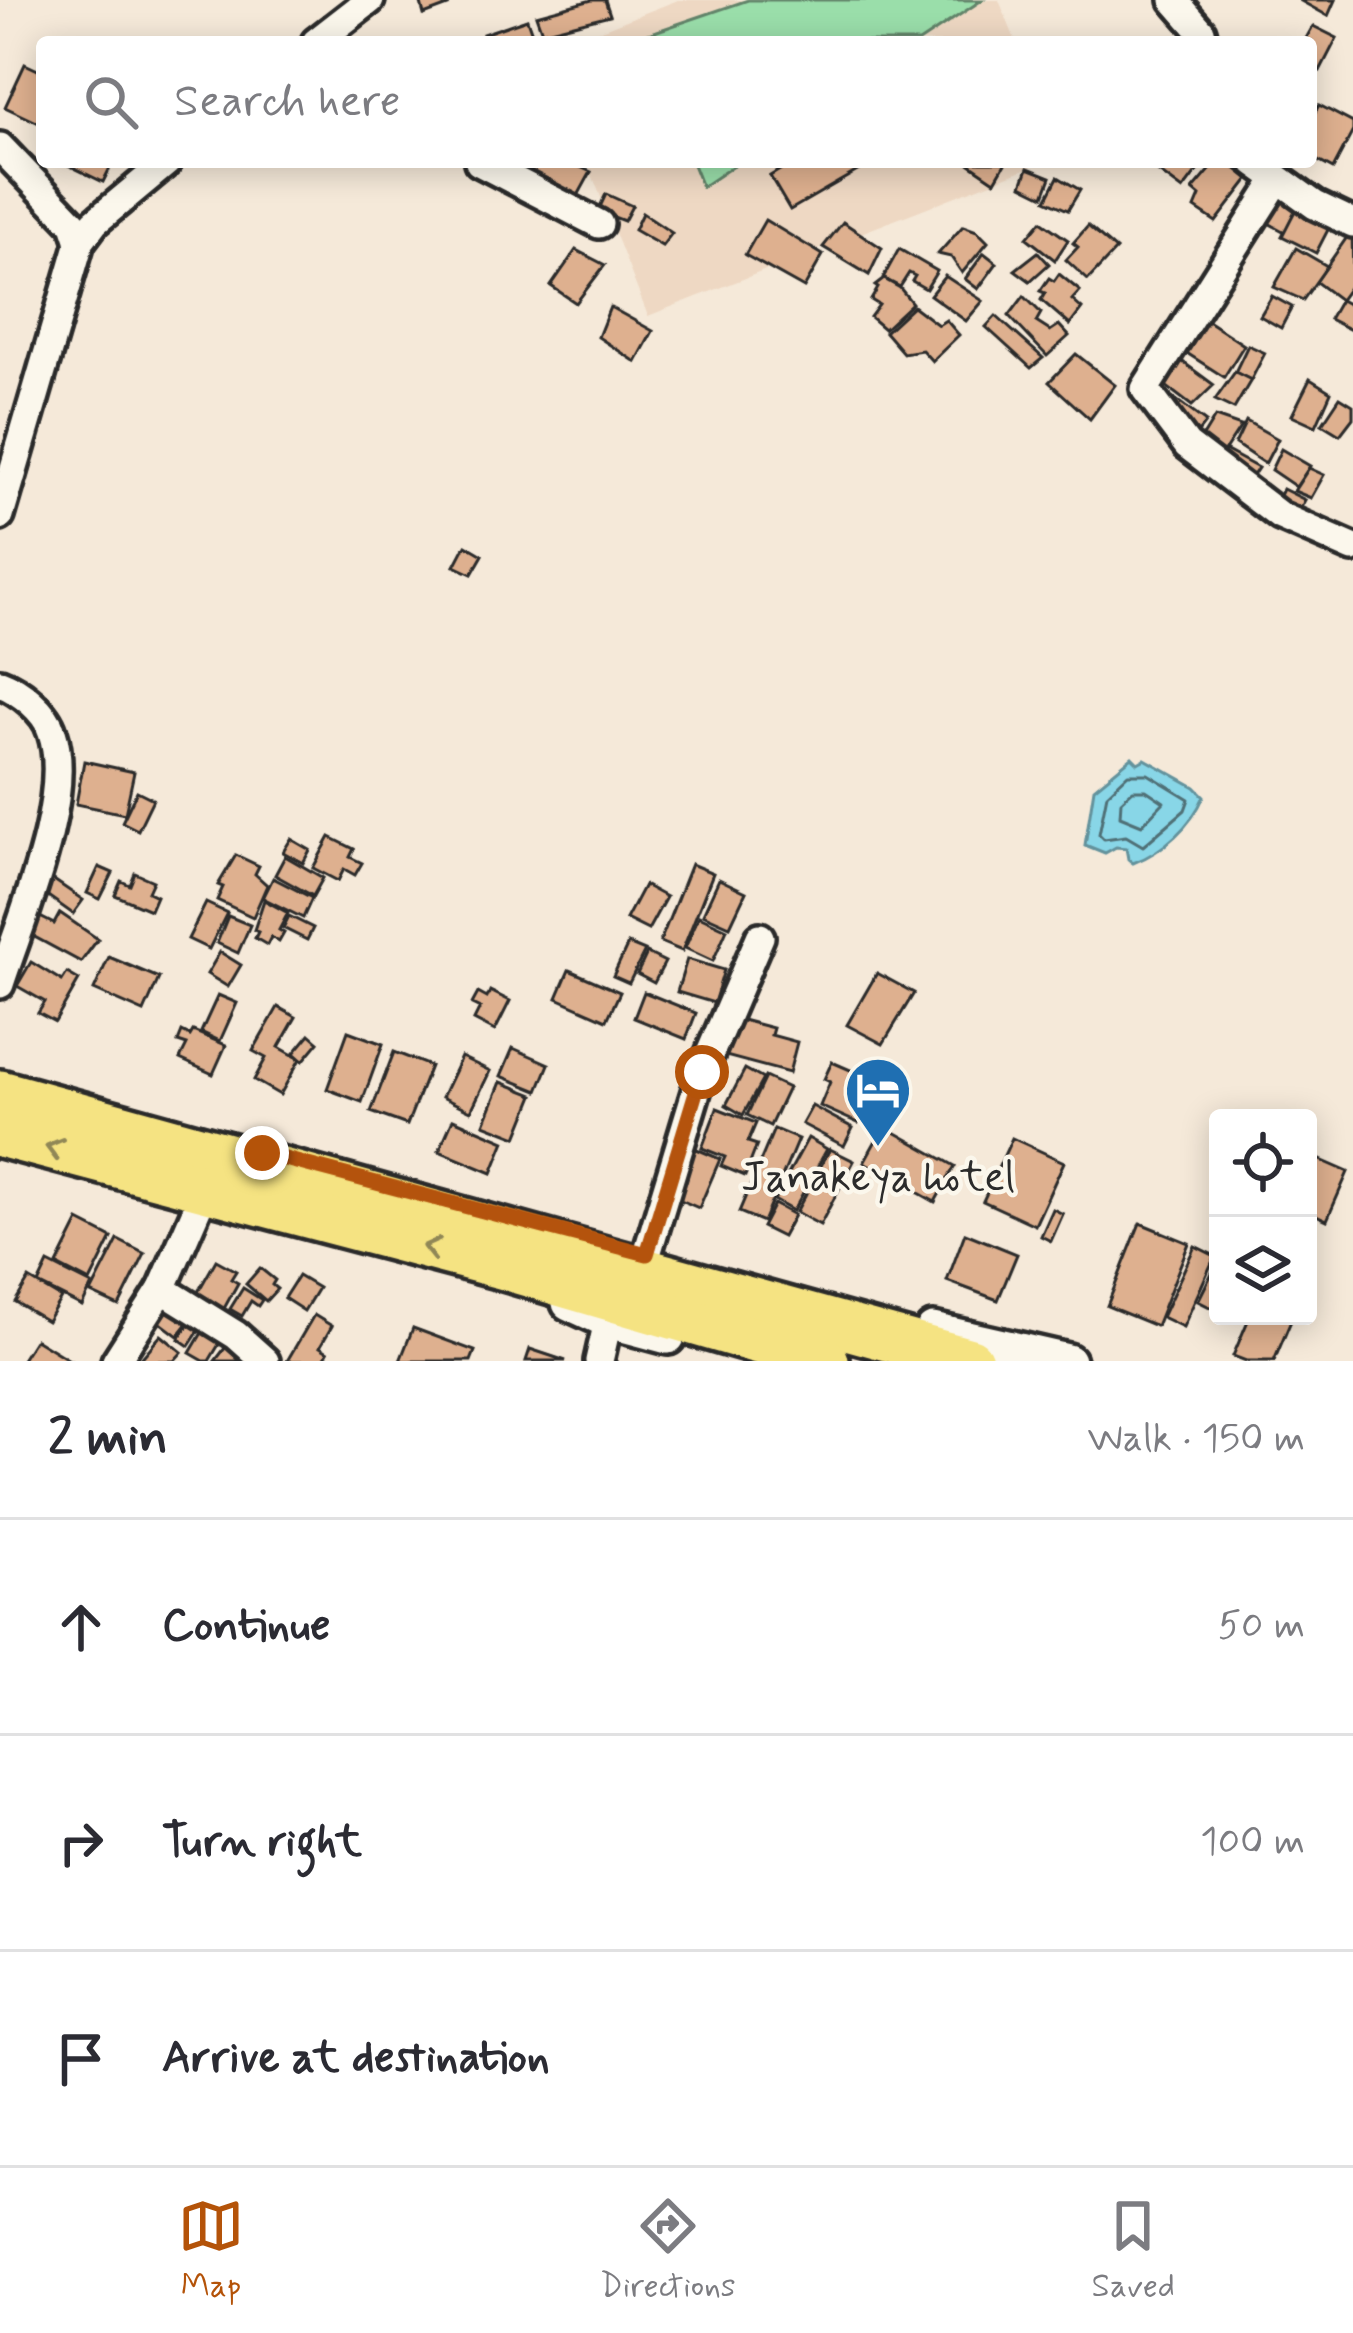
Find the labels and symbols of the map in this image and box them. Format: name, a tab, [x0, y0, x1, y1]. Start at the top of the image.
route start	[675, 1045, 729, 1099]
hotel icon: Janakeya hotel	[843, 1055, 913, 1149]
route end	[235, 1126, 289, 1180]
one-way arrow	[45, 1137, 65, 1162]
place label: Janakeya hotel	[741, 1151, 1015, 1206]
one-way arrow	[421, 1238, 442, 1263]

